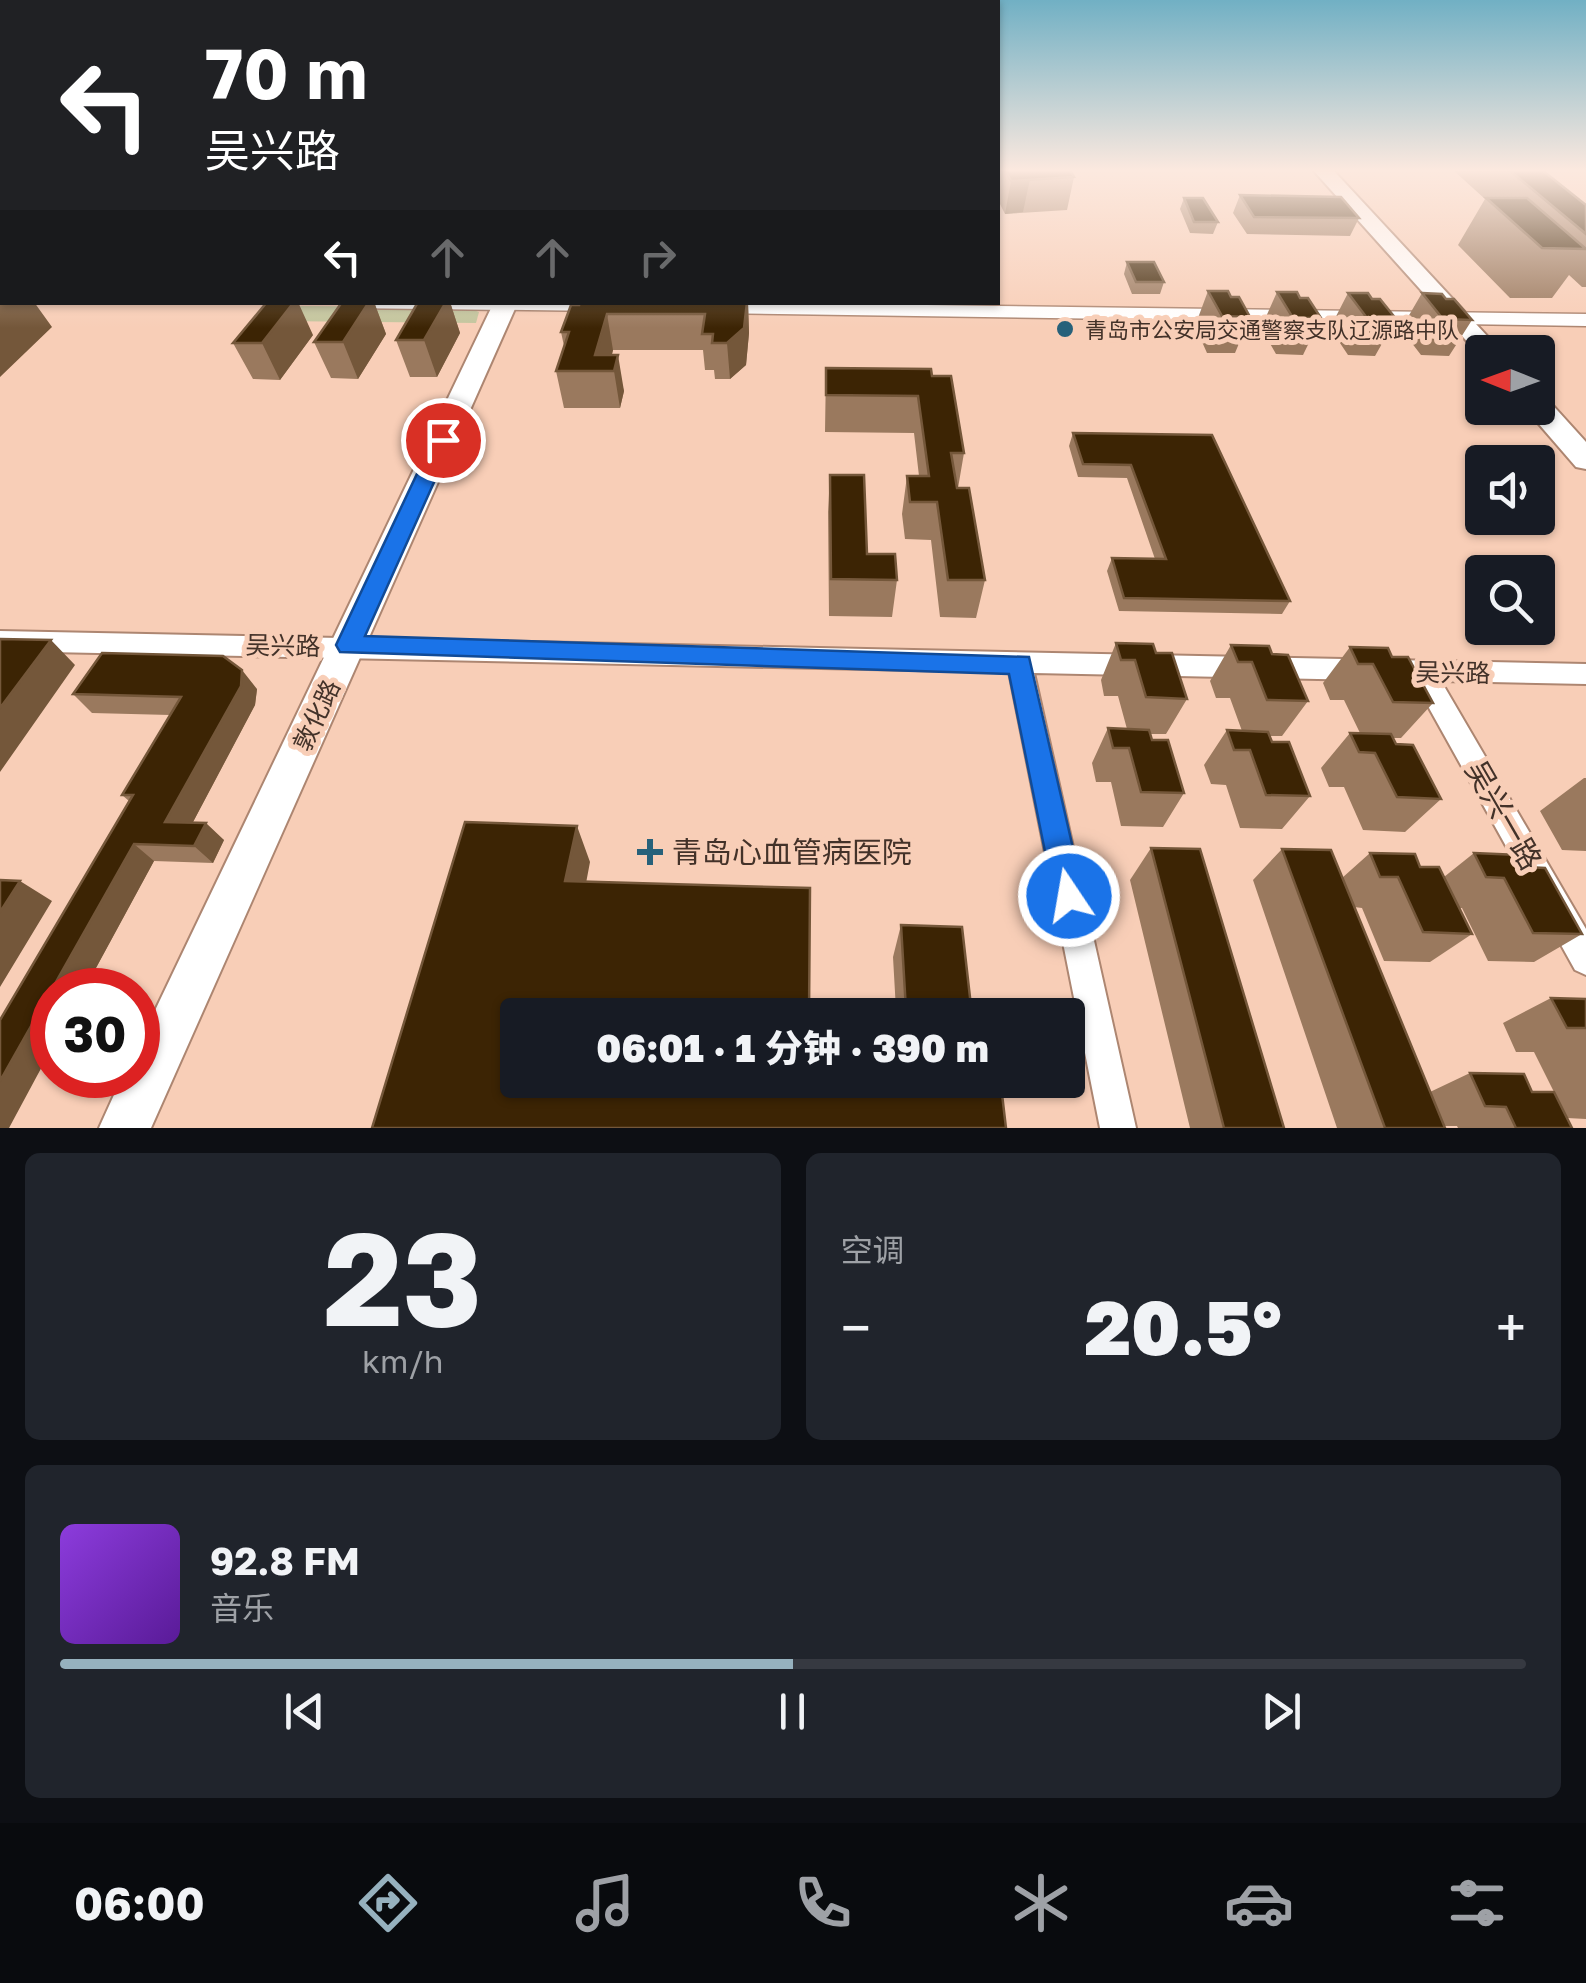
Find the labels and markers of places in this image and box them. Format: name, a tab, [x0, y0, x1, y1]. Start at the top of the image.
place label: 青岛市公安局交通警察支队辽源路中队	[1085, 316, 1459, 343]
marker: 青岛市公安局交通警察支队辽源路中队	[1054, 318, 1076, 340]
pin	[401, 398, 486, 483]
place label: 青岛心血管病医院	[672, 834, 912, 870]
marker: 青岛心血管病医院	[637, 839, 663, 865]

